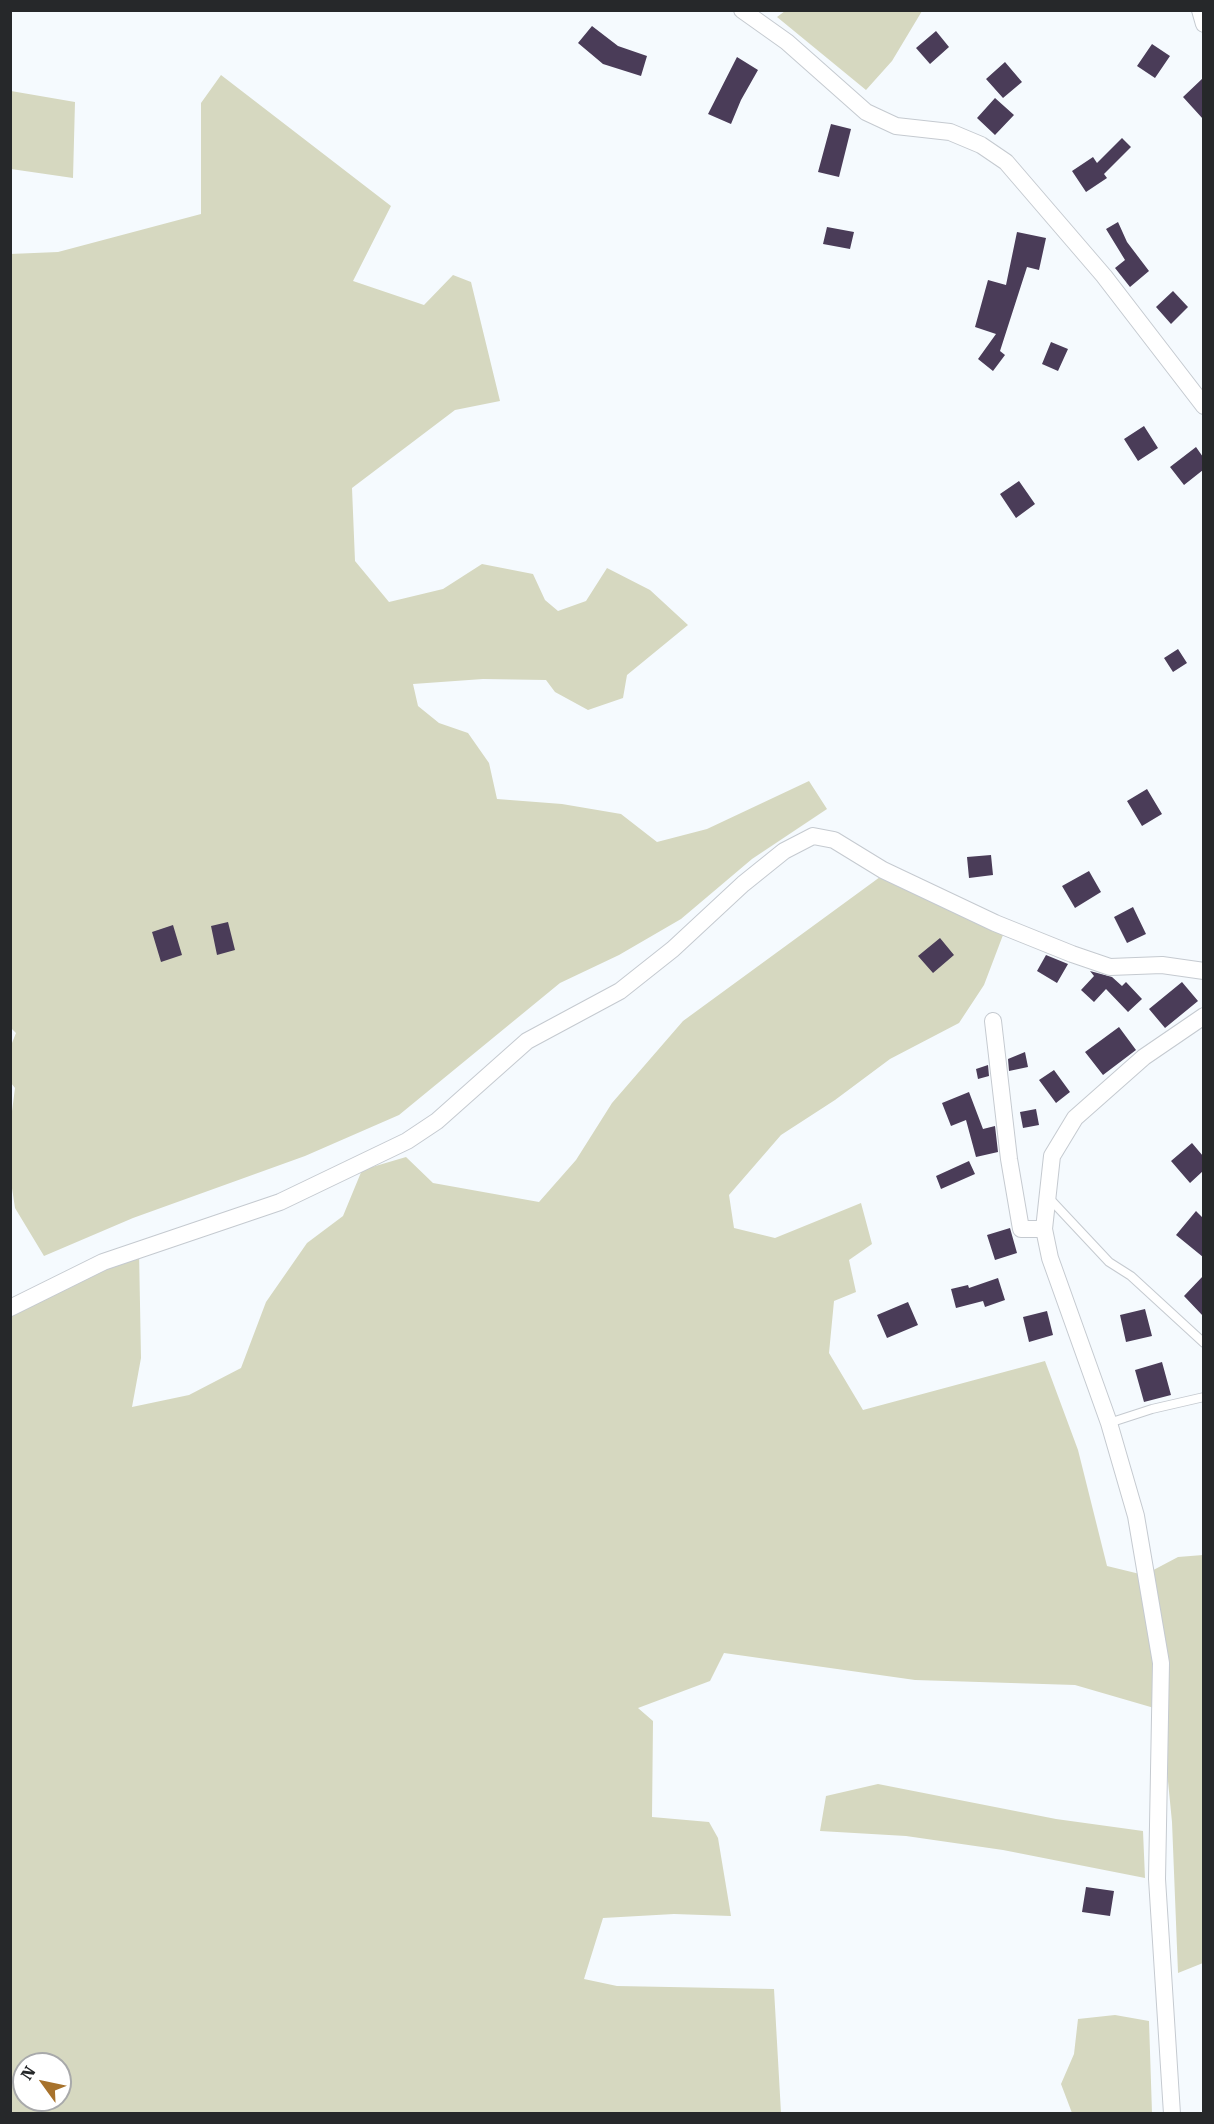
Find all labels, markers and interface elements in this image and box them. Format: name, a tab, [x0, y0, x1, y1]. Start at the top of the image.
north arrow	[12, 2052, 72, 2112]
text: N	[17, 2063, 39, 2083]

